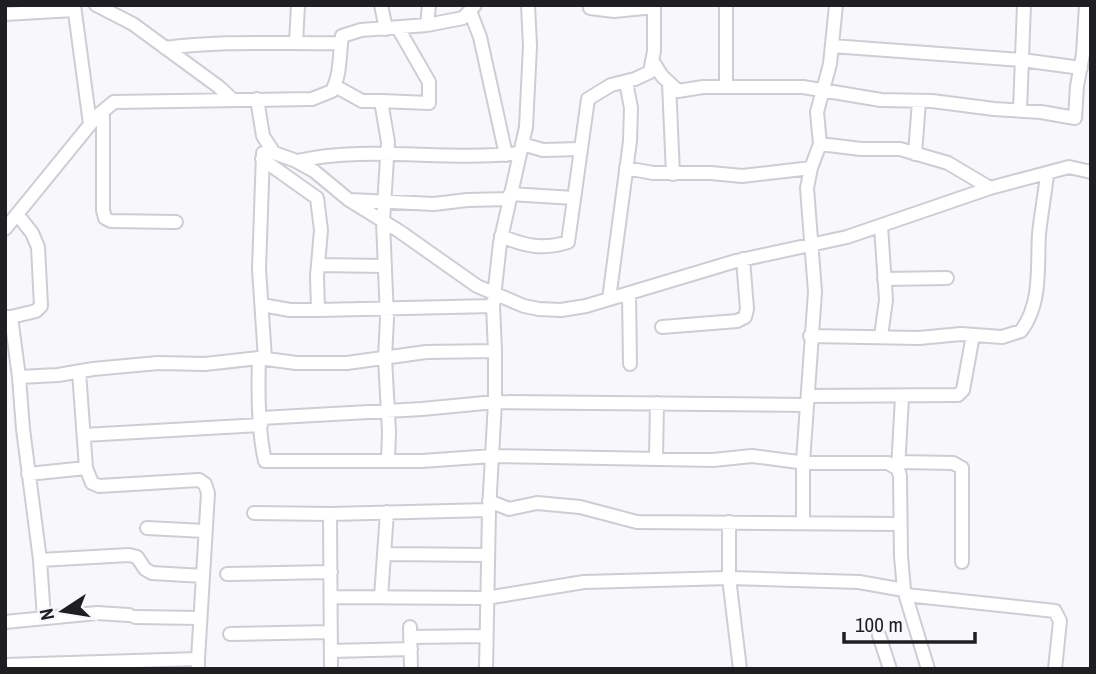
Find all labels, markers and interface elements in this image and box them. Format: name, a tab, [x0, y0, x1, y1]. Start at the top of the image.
north arrow	[28, 576, 98, 646]
scale bar	[844, 600, 975, 644]
text: N	[32, 606, 60, 623]
text: 100 m	[855, 610, 903, 639]

